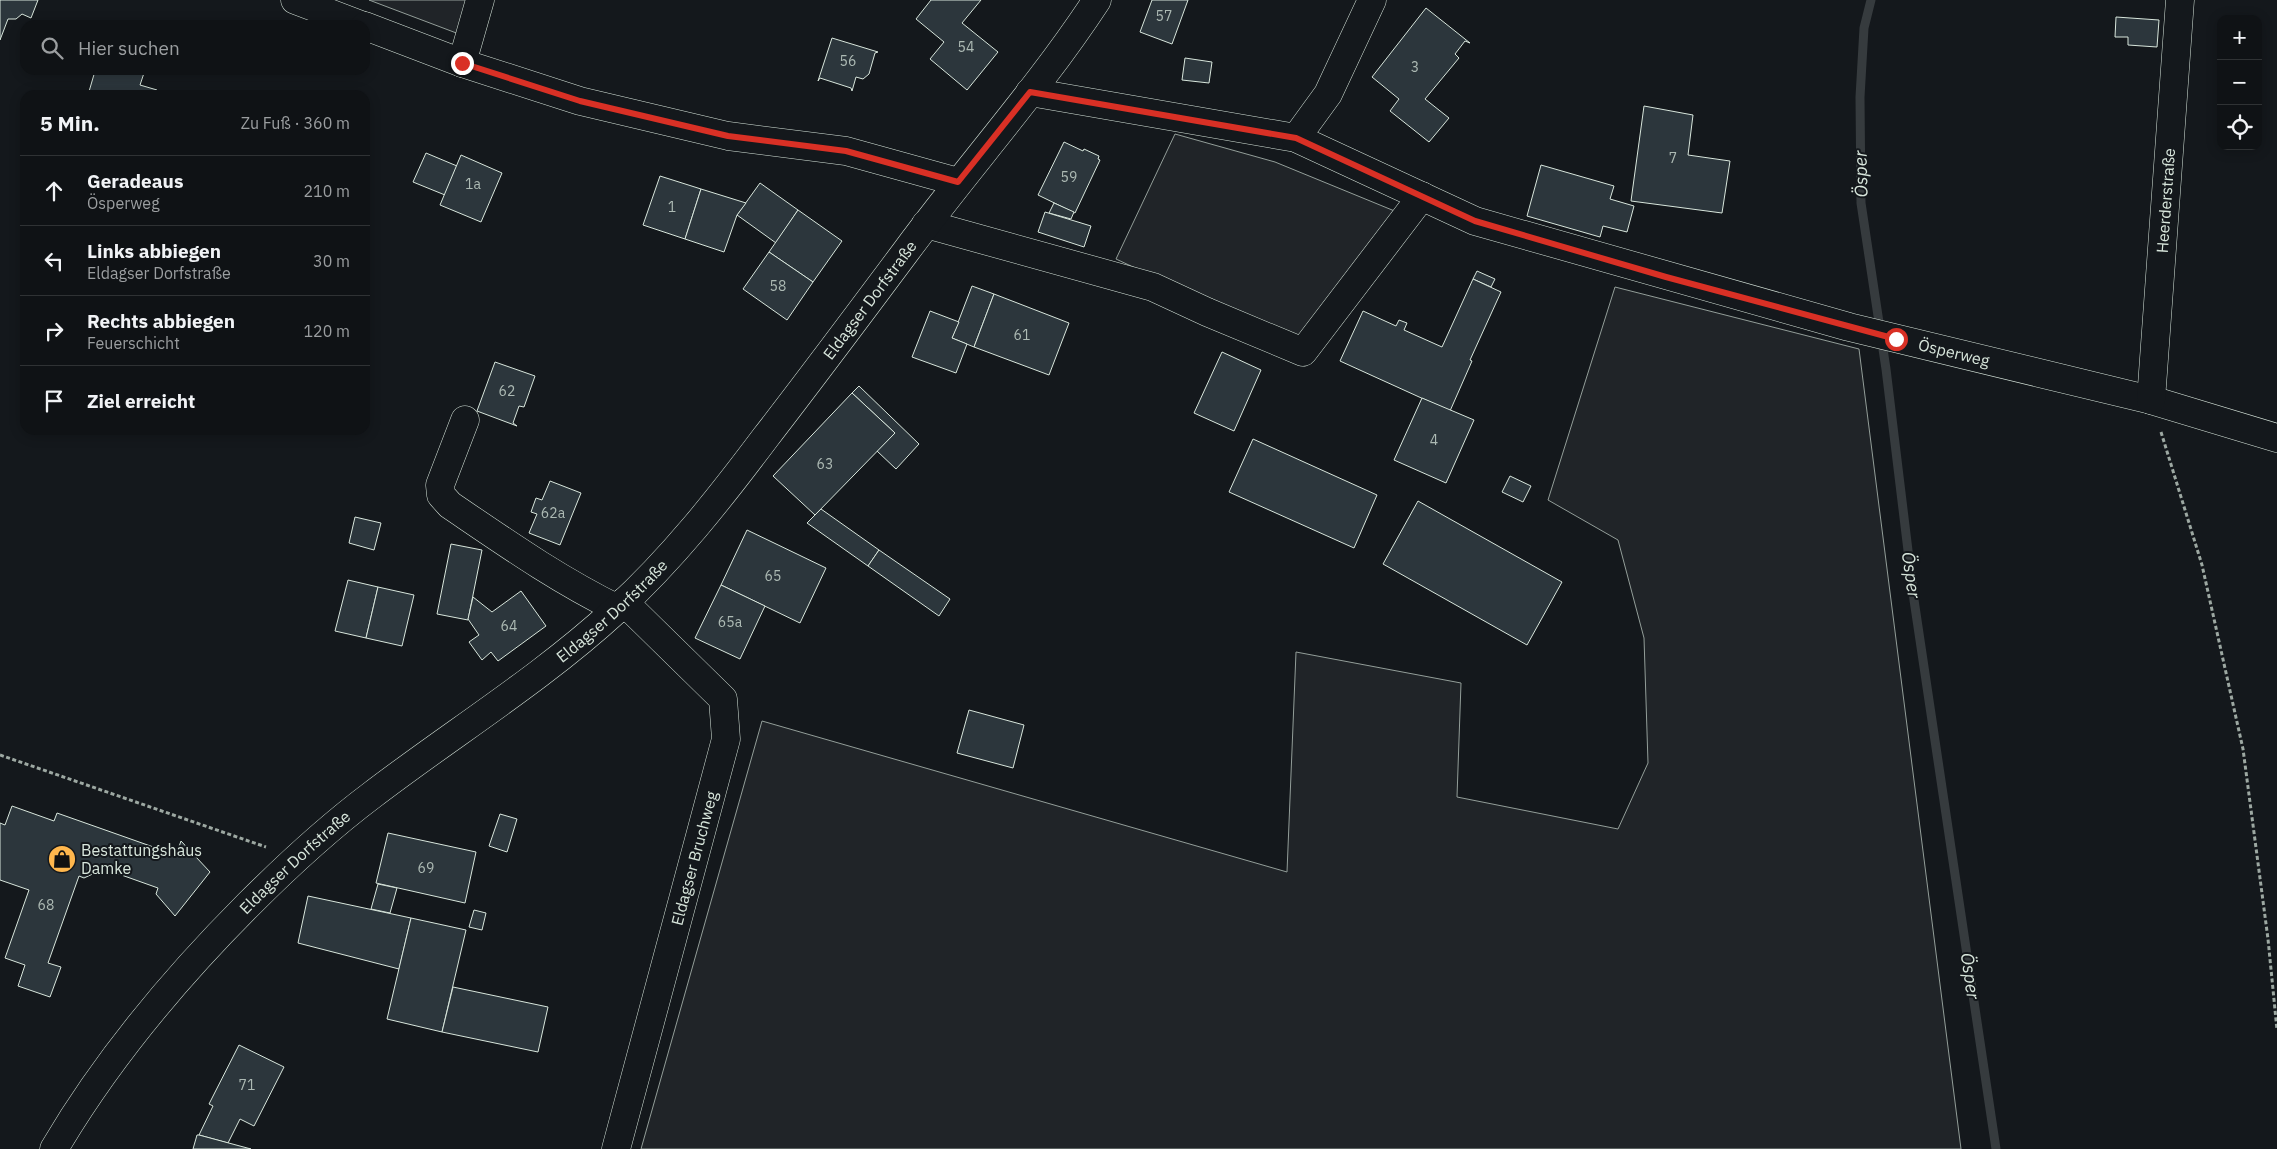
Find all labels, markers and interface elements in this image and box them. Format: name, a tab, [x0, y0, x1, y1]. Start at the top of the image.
house number: 57	[1156, 7, 1172, 25]
map controls	[2217, 15, 2262, 150]
button: +	[2217, 15, 2262, 60]
search box	[20, 20, 370, 75]
icon: search	[38, 34, 66, 62]
text: Hier suchen	[78, 36, 180, 60]
house number: 54	[958, 38, 974, 56]
route end	[451, 52, 474, 75]
house number: 56	[840, 52, 856, 70]
house number: 3	[1411, 58, 1419, 76]
button: −	[2217, 60, 2262, 105]
button: locate	[2217, 105, 2262, 150]
text: 5 Min.	[40, 109, 100, 137]
text: Zu Fuß · 360 m	[241, 113, 350, 133]
street label: Heerderstraße	[2152, 147, 2179, 254]
house number: 7	[1669, 149, 1677, 167]
water label: Ösper	[1849, 150, 1872, 198]
house number: 59	[1061, 168, 1077, 186]
text: Geradeaus	[87, 169, 184, 193]
house number: 1a	[465, 175, 481, 193]
icon: ahead	[40, 177, 68, 205]
text: 210 m	[303, 181, 350, 201]
text: Ösperweg	[87, 193, 160, 213]
house number: 1	[668, 198, 676, 216]
street label: Eldagser Dorfstraße	[819, 236, 921, 363]
text: Links abbiegen	[87, 239, 221, 263]
icon: left	[40, 247, 68, 275]
text: 30 m	[313, 251, 350, 271]
text: Eldagser Dorfstraße	[87, 263, 231, 283]
house number: 58	[770, 277, 786, 295]
text: Rechts abbiegen	[87, 309, 235, 333]
icon: right	[40, 317, 68, 345]
text: 120 m	[303, 321, 350, 341]
house number: 61	[1014, 326, 1030, 344]
route start	[1885, 328, 1908, 351]
text: Feuerschicht	[87, 333, 180, 353]
street label: Ösperweg	[1916, 334, 1992, 371]
house number: 62	[499, 382, 515, 400]
icon: arrive	[40, 387, 68, 415]
text: Ziel erreicht	[87, 389, 195, 413]
house number: 4	[1430, 431, 1438, 449]
house number: 63	[817, 455, 833, 473]
house number: 62a	[541, 504, 566, 522]
water label: Ösper	[1897, 550, 1926, 600]
street label: Eldagser Dorfstraße	[552, 555, 672, 667]
house number: 65	[765, 567, 781, 585]
house number: 65a	[718, 613, 743, 631]
house number: 64	[501, 617, 517, 635]
street label: Eldagser Bruchweg	[666, 788, 722, 928]
street label: Eldagser Dorfstraße	[235, 806, 354, 918]
place label: Bestattungshaus Damke	[81, 840, 202, 878]
shop icon: Bestattungshaus Damke	[47, 844, 77, 874]
house number: 69	[418, 859, 434, 877]
house number: 68	[38, 896, 54, 914]
water label: Ösper	[1956, 951, 1985, 1001]
house number: 71	[239, 1076, 255, 1094]

